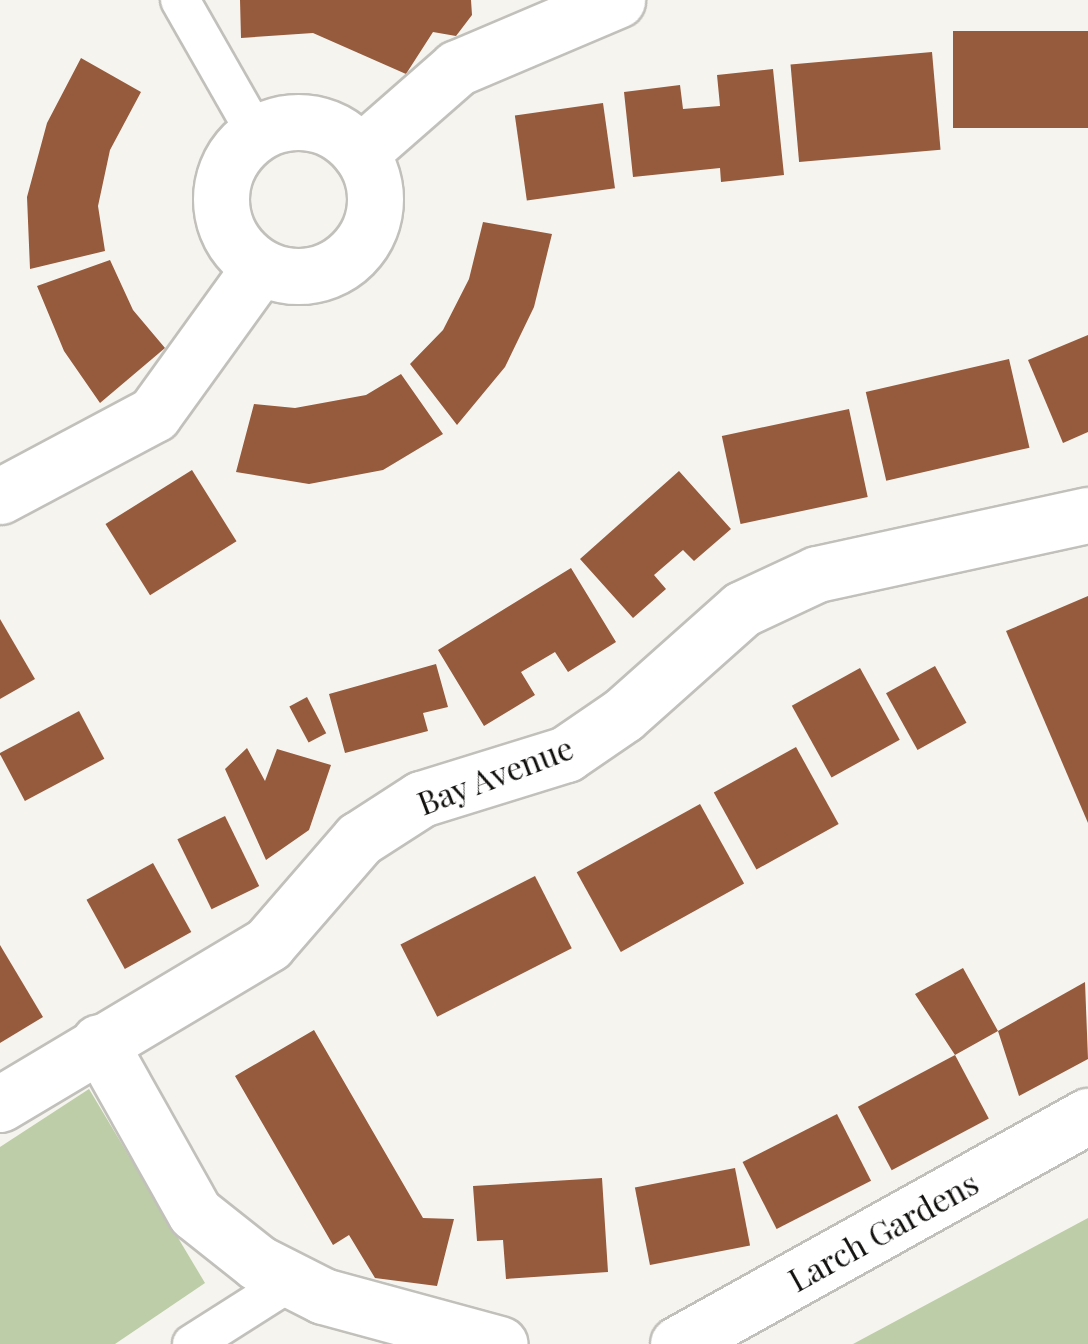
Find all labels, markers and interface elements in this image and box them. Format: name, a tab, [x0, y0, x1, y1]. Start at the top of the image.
street label: Bay Avenue	[411, 727, 579, 823]
street label: Larch Gardens	[782, 1163, 984, 1299]

